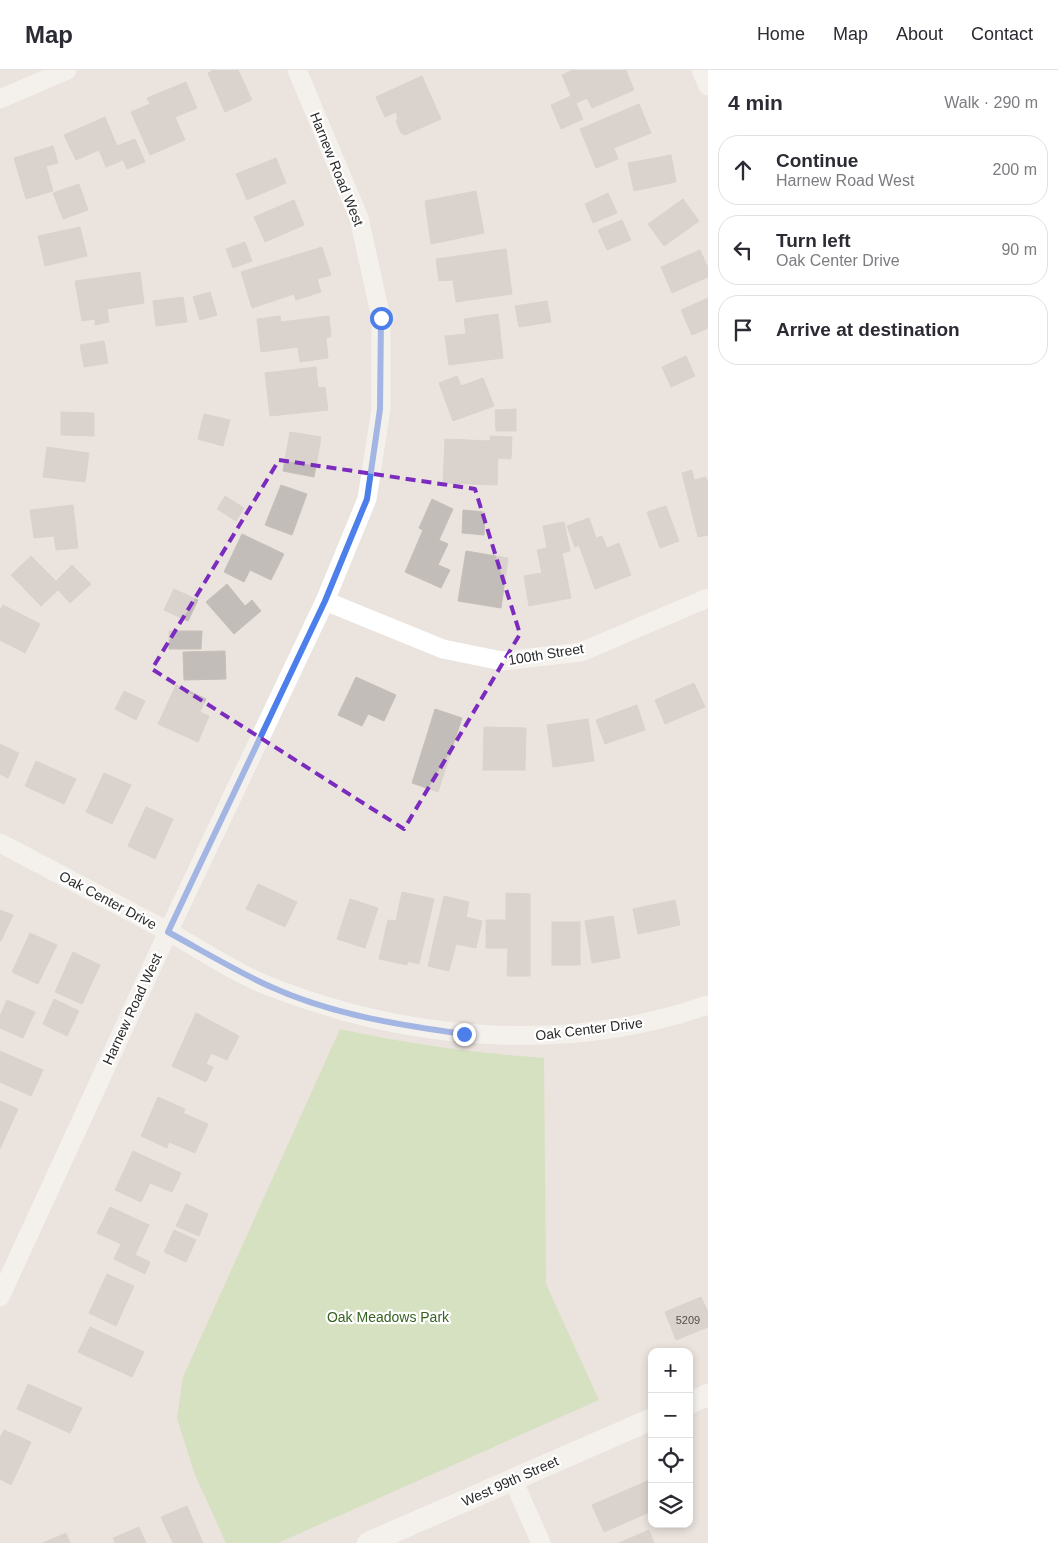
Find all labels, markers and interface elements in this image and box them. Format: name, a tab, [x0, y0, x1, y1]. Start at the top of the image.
text: Map	[25, 21, 73, 48]
text: Home	[757, 24, 805, 44]
text: Map	[833, 24, 868, 44]
text: About	[896, 24, 943, 44]
text: Contact	[971, 24, 1033, 44]
text: 4 min	[728, 91, 783, 114]
text: Walk · 290 m	[944, 94, 1038, 111]
street label: Harnew Road West	[307, 110, 367, 228]
text: Continue	[776, 150, 858, 171]
icon: ahead	[729, 156, 757, 184]
text: 200 m	[993, 161, 1037, 178]
text: Harnew Road West	[776, 172, 914, 189]
text: Turn left	[776, 230, 851, 251]
icon: left	[729, 236, 757, 264]
text: 90 m	[1001, 241, 1037, 258]
text: Oak Center Drive	[776, 252, 900, 269]
route start	[370, 307, 393, 330]
icon: arrive	[729, 316, 757, 344]
text: Arrive at destination	[776, 319, 960, 340]
street label: 100th Street	[507, 640, 585, 668]
street label: Oak Center Drive	[56, 868, 160, 933]
street label: Harnew Road West	[99, 951, 165, 1067]
street label: Oak Center Drive	[534, 1014, 644, 1044]
route end	[453, 1023, 476, 1046]
park label: Oak Meadows Park	[327, 1309, 450, 1325]
house number: 5209	[676, 1314, 700, 1326]
map controls	[648, 1348, 693, 1528]
button: +	[648, 1348, 693, 1393]
button: −	[648, 1393, 693, 1438]
button: locate	[648, 1438, 693, 1483]
street label: West 99th Street	[459, 1452, 561, 1509]
button: layers	[648, 1483, 693, 1528]

